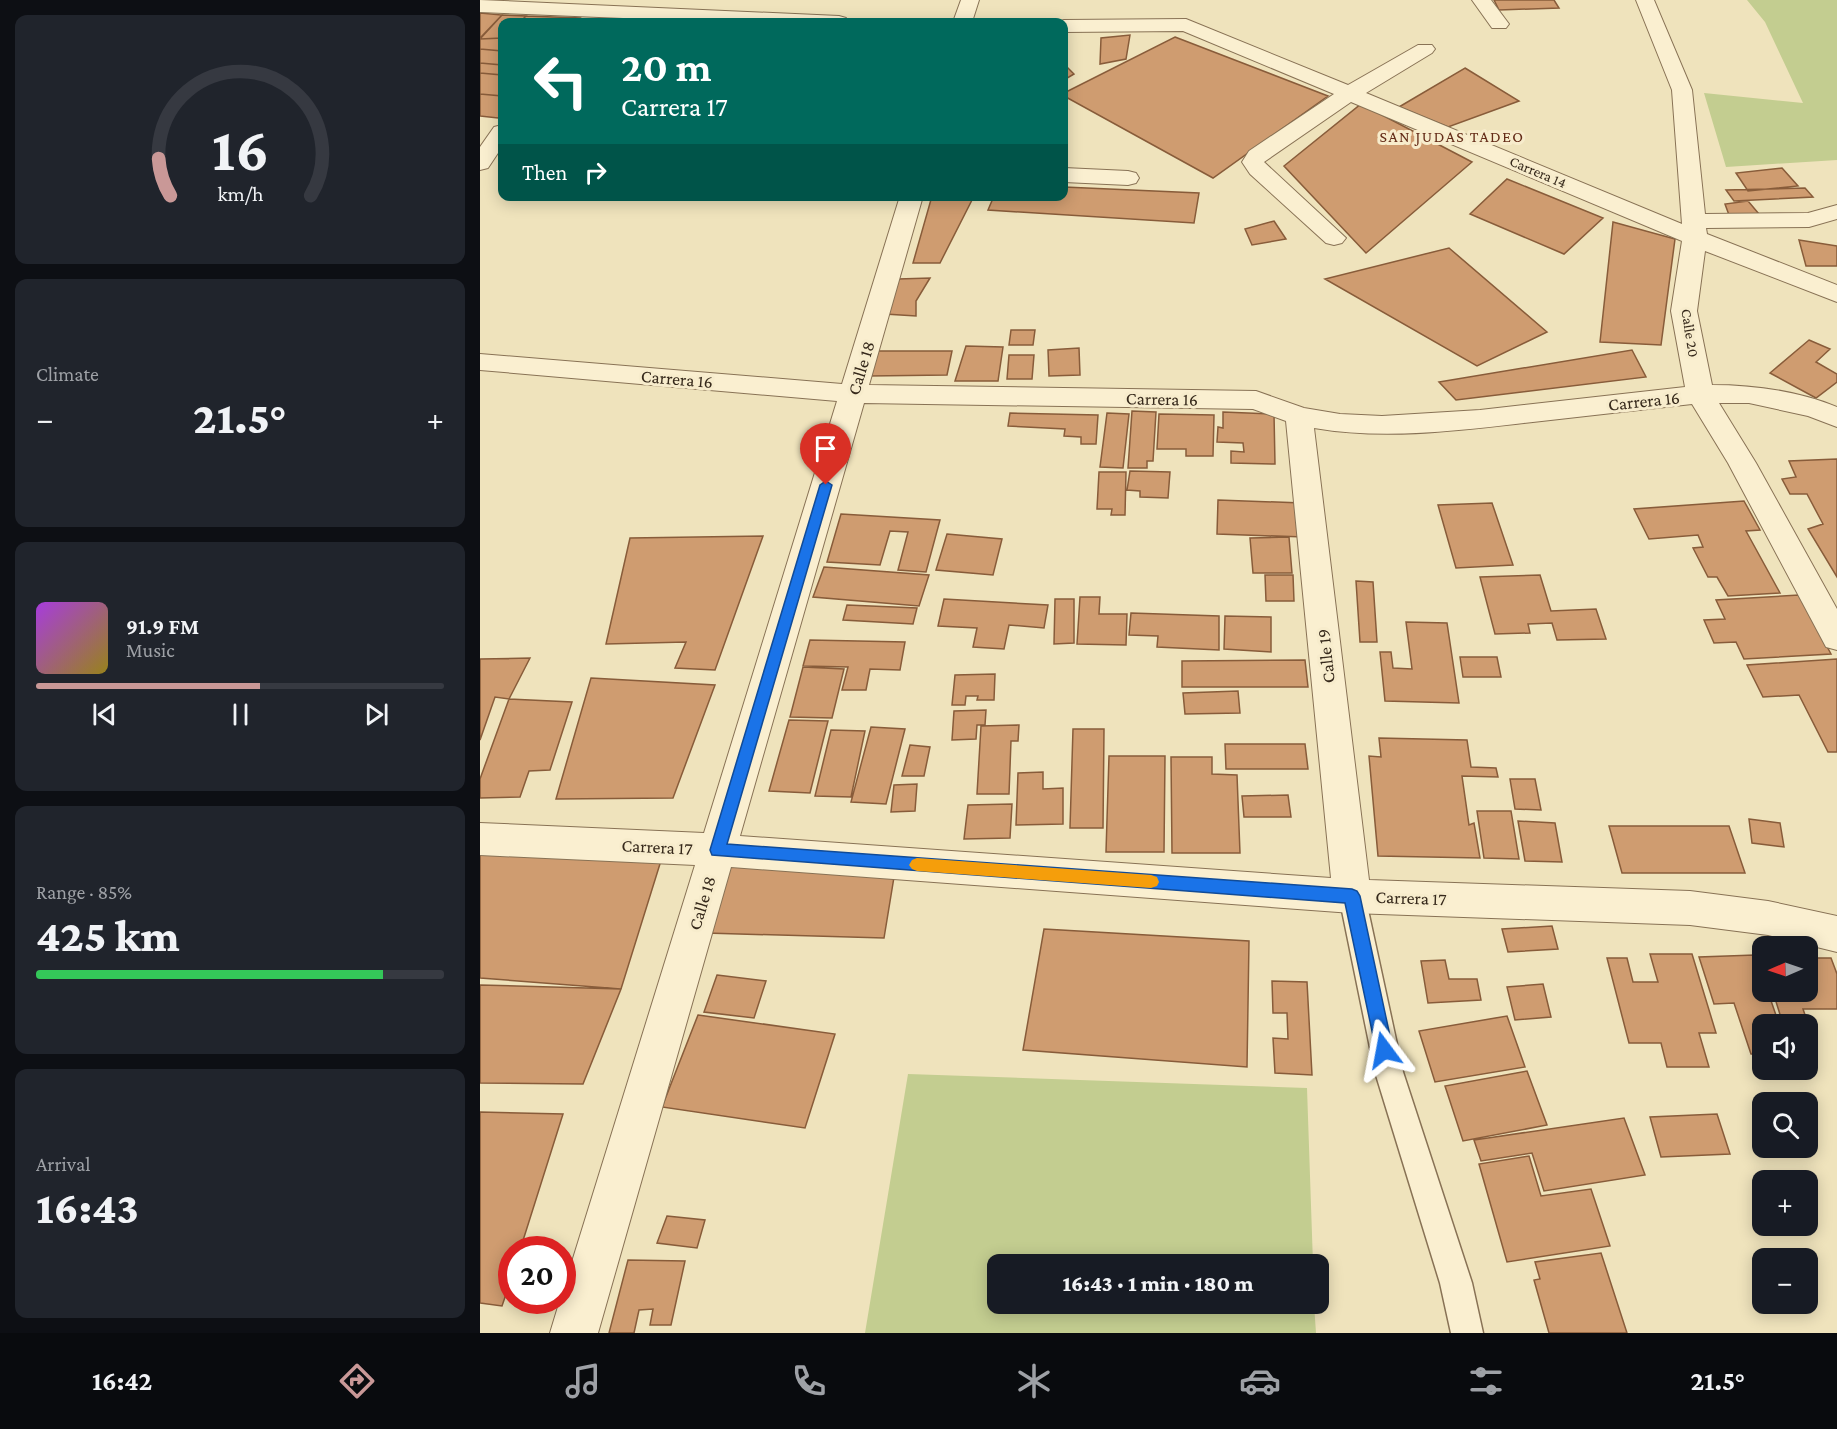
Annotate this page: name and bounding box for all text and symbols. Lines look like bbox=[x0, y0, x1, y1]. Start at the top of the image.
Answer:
icon: left bbox=[522, 42, 600, 120]
text: 20 m bbox=[621, 43, 712, 90]
text: Carrera 17 bbox=[621, 92, 728, 122]
text: 16 bbox=[211, 114, 269, 183]
district label: SAN JUDAS TADEO bbox=[1379, 128, 1525, 146]
street label: Carrera 14 bbox=[1507, 153, 1569, 191]
icon: right bbox=[579, 156, 612, 189]
text: Then bbox=[522, 160, 567, 185]
text: km/h bbox=[217, 183, 264, 207]
street label: Calle 20 bbox=[1678, 308, 1702, 358]
street label: Calle 18 bbox=[843, 339, 879, 397]
text: Climate bbox=[36, 363, 99, 385]
street label: Carrera 16 bbox=[640, 366, 714, 392]
street label: Carrera 16 bbox=[1607, 387, 1681, 415]
street label: Carrera 16 bbox=[1126, 388, 1198, 410]
text: 21.5° bbox=[193, 393, 287, 443]
text: − bbox=[36, 400, 53, 437]
text: + bbox=[427, 400, 444, 437]
pin bbox=[800, 423, 851, 485]
icon: arrive bbox=[809, 432, 842, 465]
text: 91.9 FM bbox=[126, 614, 199, 639]
street label: Calle 19 bbox=[1313, 628, 1339, 684]
text: Music bbox=[126, 639, 175, 661]
icon: previous bbox=[88, 698, 121, 731]
icon: pause bbox=[224, 698, 257, 731]
icon: next bbox=[360, 698, 393, 731]
street label: Carrera 17 bbox=[621, 835, 693, 859]
street label: Calle 18 bbox=[684, 874, 720, 932]
text: Range · 85% bbox=[36, 881, 132, 903]
street label: Carrera 17 bbox=[1375, 887, 1447, 909]
text: 425 km bbox=[36, 911, 179, 961]
north arrow bbox=[1752, 936, 1818, 1002]
map controls bbox=[1752, 936, 1818, 1314]
button: sound bbox=[1752, 1014, 1818, 1080]
position arrow bbox=[1352, 1018, 1416, 1082]
button: search bbox=[1752, 1092, 1818, 1158]
text: Arrival bbox=[36, 1153, 90, 1175]
button: + bbox=[1752, 1170, 1818, 1236]
text: 16:43 bbox=[36, 1183, 139, 1233]
speed limit sign: 20 bbox=[498, 1236, 576, 1314]
button: − bbox=[1752, 1248, 1818, 1314]
text: 16:43 · 1 min · 180 m bbox=[1063, 1271, 1253, 1296]
icon: directions bbox=[336, 1360, 378, 1402]
icon: music bbox=[562, 1360, 604, 1402]
icon: phone bbox=[788, 1360, 830, 1402]
icon: climate bbox=[1013, 1360, 1055, 1402]
icon: car bbox=[1239, 1360, 1281, 1402]
icon: filters bbox=[1465, 1360, 1507, 1402]
text: 16:42 bbox=[92, 1366, 152, 1396]
text: 21.5° bbox=[1691, 1366, 1745, 1396]

